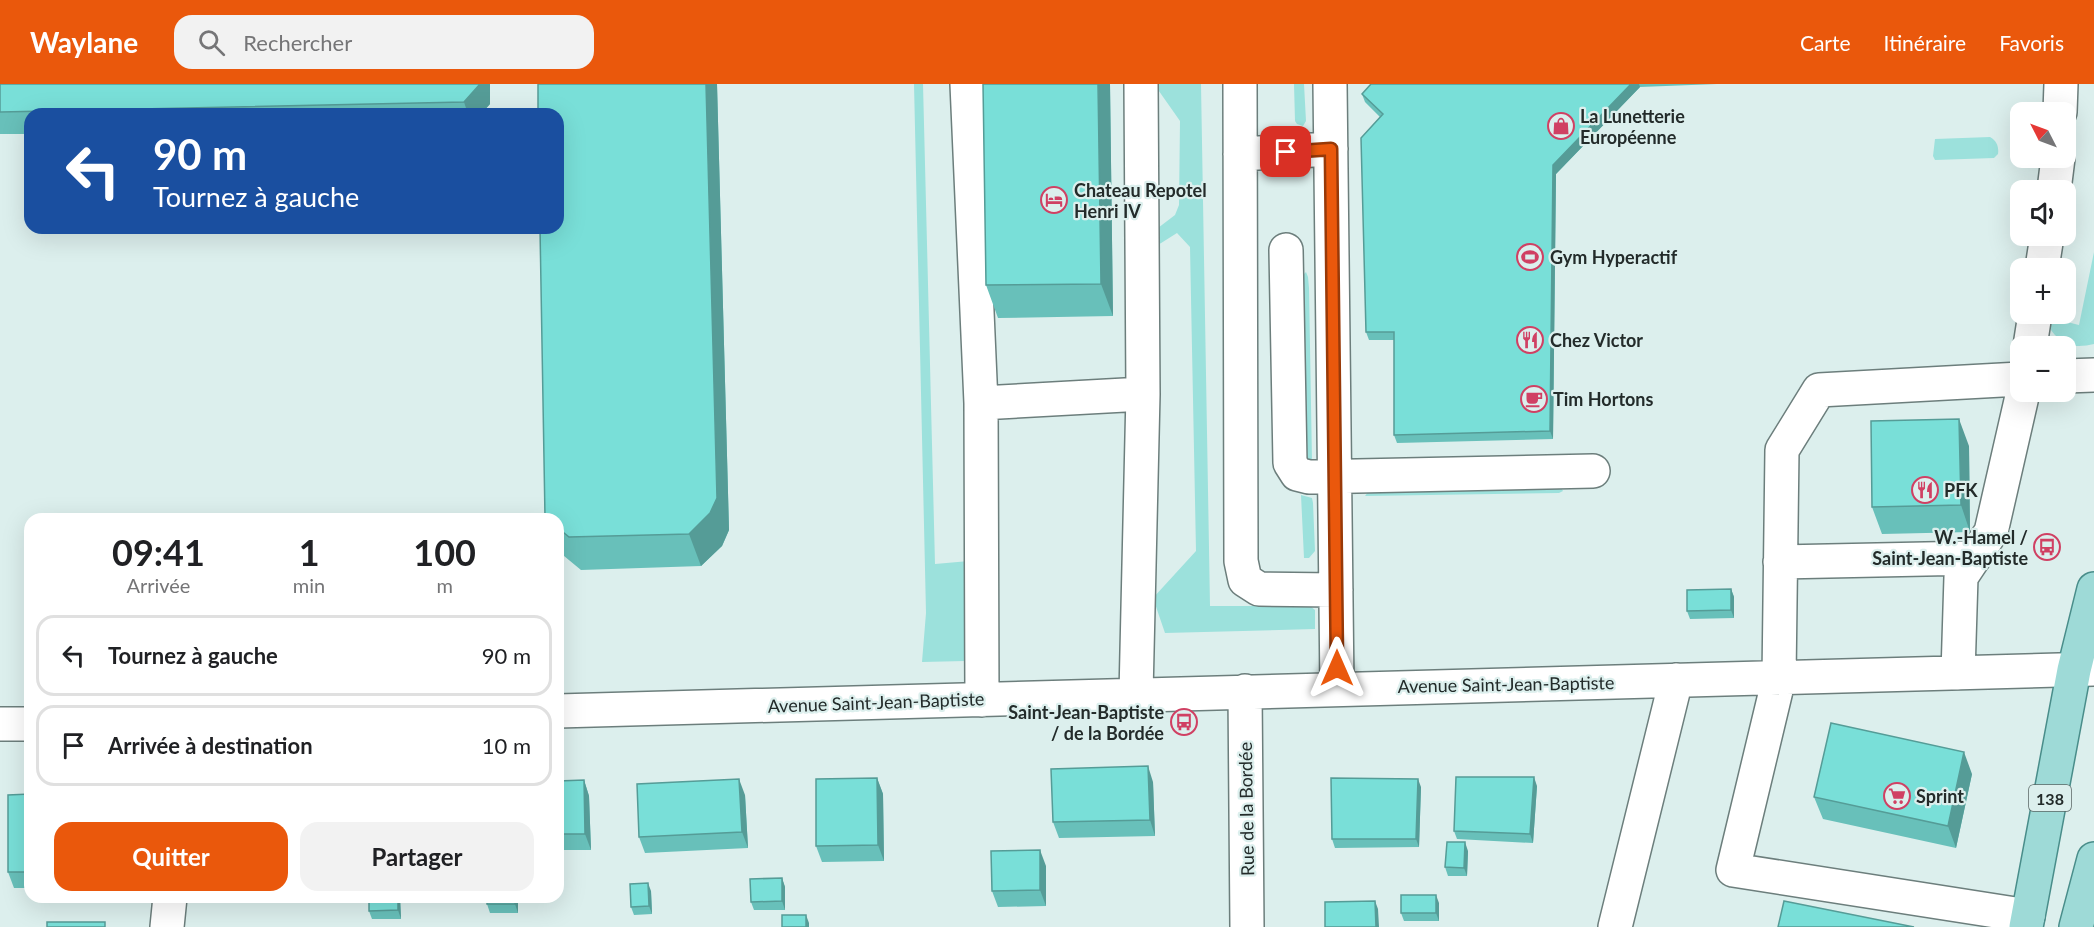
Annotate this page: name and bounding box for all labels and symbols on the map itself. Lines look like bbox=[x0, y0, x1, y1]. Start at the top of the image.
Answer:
north arrow bbox=[2010, 102, 2076, 168]
place label: La Lunetterie Européenne bbox=[1580, 105, 1685, 148]
shop icon: La Lunetterie Européenne bbox=[1546, 111, 1576, 141]
pin bbox=[1260, 126, 1311, 177]
place label: Chateau Repotel Henri IV bbox=[1074, 179, 1207, 222]
hotel icon: Chateau Repotel Henri IV bbox=[1039, 185, 1069, 215]
sports icon: Gym Hyperactif bbox=[1515, 242, 1545, 272]
place label: Gym Hyperactif bbox=[1550, 246, 1678, 268]
restaurant icon: Chez Victor bbox=[1515, 325, 1545, 355]
place label: Chez Victor bbox=[1550, 329, 1643, 351]
cafe icon: Tim Hortons bbox=[1519, 384, 1549, 414]
place label: Tim Hortons bbox=[1553, 388, 1654, 410]
restaurant icon: PFK bbox=[1910, 475, 1940, 505]
place label: PFK bbox=[1944, 479, 1978, 501]
place label: W.-Hamel / Saint-Jean-Baptiste bbox=[1872, 526, 2028, 569]
bus stop icon: W.-Hamel / Saint-Jean-Baptiste bbox=[2032, 532, 2062, 562]
position arrow bbox=[1305, 636, 1369, 700]
street label: Avenue Saint-Jean-Baptiste bbox=[1397, 671, 1615, 697]
street label: Avenue Saint-Jean-Baptiste bbox=[767, 687, 985, 717]
place label: Saint-Jean-Baptiste / de la Bordée bbox=[1008, 701, 1164, 744]
bus stop icon: Saint-Jean-Baptiste / de la Bordée bbox=[1169, 707, 1199, 737]
street label: Rue de la Bordée bbox=[1234, 742, 1258, 876]
supermarket icon: Sprint bbox=[1882, 781, 1912, 811]
place label: Sprint bbox=[1916, 785, 1964, 807]
road number: 138 bbox=[2029, 785, 2071, 811]

